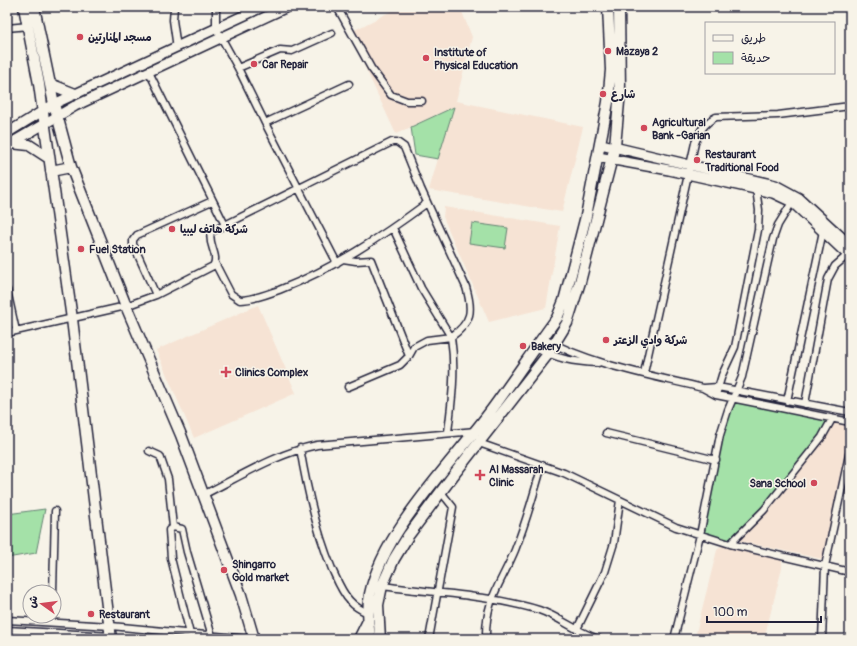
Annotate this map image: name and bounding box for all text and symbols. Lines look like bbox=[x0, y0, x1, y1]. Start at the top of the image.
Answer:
legend bbox=[705, 22, 835, 74]
place label: مسجد المنارتين bbox=[88, 31, 152, 44]
text: طريق bbox=[741, 31, 766, 46]
marker: مسجد المنارتين bbox=[75, 32, 85, 42]
place label: Mazaya 2 bbox=[616, 45, 658, 58]
place label: Institute of Physical Education bbox=[434, 46, 518, 72]
marker: Mazaya 2 bbox=[603, 46, 613, 56]
text: حديقة bbox=[741, 51, 770, 66]
marker: Institute of Physical Education bbox=[421, 53, 431, 63]
place label: Car Repair bbox=[262, 58, 309, 71]
marker: Car Repair bbox=[249, 59, 259, 69]
place label: شارع bbox=[611, 88, 635, 102]
marker: شارع bbox=[598, 89, 608, 99]
place label: Agricultural Bank -Garian bbox=[652, 116, 710, 142]
marker: Agricultural Bank -Garian bbox=[639, 123, 649, 133]
place label: Restaurant Traditional Food bbox=[704, 148, 779, 174]
marker: Restaurant Traditional Food bbox=[692, 155, 702, 165]
place label: شركة هاتف ليبيا bbox=[180, 223, 248, 236]
marker: شركة هاتف ليبيا bbox=[167, 224, 177, 234]
place label: Fuel Station bbox=[89, 243, 146, 256]
marker: Fuel Station bbox=[76, 244, 86, 254]
place label: شركة وادي الزعتر bbox=[613, 334, 687, 349]
marker: شركة وادي الزعتر bbox=[601, 335, 611, 345]
place label: Bakery bbox=[531, 340, 561, 353]
marker: Bakery bbox=[518, 341, 528, 351]
marker: Clinics Complex bbox=[220, 366, 232, 378]
place label: Clinics Complex bbox=[235, 366, 309, 379]
place label: Al Massarah Clinic bbox=[489, 463, 543, 489]
marker: Al Massarah Clinic bbox=[474, 469, 486, 481]
place label: Sana School bbox=[749, 477, 806, 490]
marker: Sana School bbox=[809, 478, 819, 488]
place label: Shingarro Gold market bbox=[232, 558, 289, 584]
marker: Shingarro Gold market bbox=[219, 565, 229, 575]
north arrow bbox=[22, 584, 62, 624]
text: ش bbox=[25, 594, 41, 609]
scale bar bbox=[707, 598, 821, 624]
text: 100 m bbox=[713, 605, 748, 620]
place label: Restaurant bbox=[99, 608, 150, 621]
marker: Restaurant bbox=[86, 609, 96, 619]

